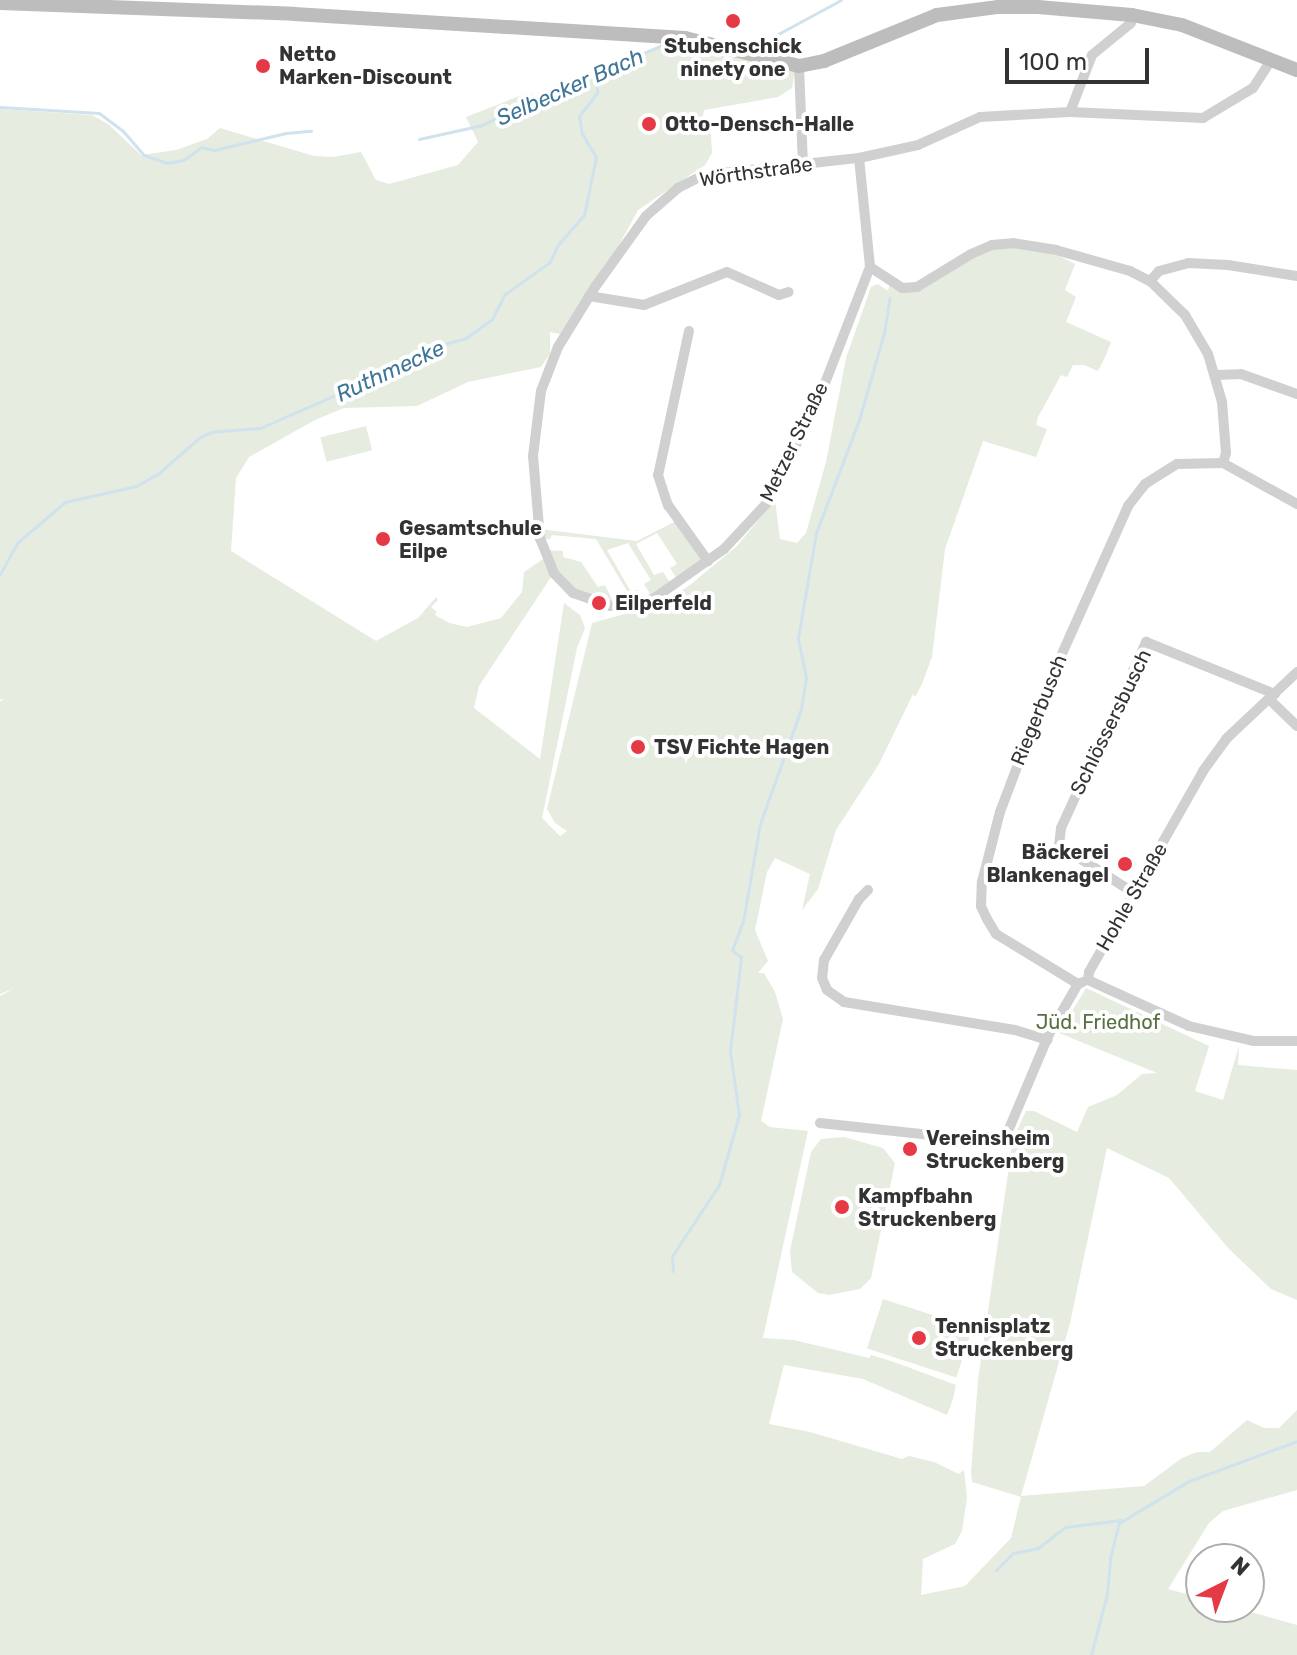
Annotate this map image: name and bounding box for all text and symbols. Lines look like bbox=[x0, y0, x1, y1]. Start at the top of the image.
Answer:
marker: Stubenschick ninety one bbox=[724, 12, 742, 30]
scale bar bbox=[1009, 32, 1153, 82]
place label: Stubenschick ninety one bbox=[664, 34, 802, 81]
place label: Netto Marken-Discount bbox=[279, 42, 452, 89]
water label: Selbecker Bach bbox=[492, 43, 648, 131]
text: 100 m bbox=[1019, 48, 1087, 76]
marker: Netto Marken-Discount bbox=[254, 57, 272, 75]
place label: Otto-Densch-Halle bbox=[665, 112, 854, 136]
marker: Otto-Densch-Halle bbox=[640, 115, 658, 133]
street label: Wörthstraße bbox=[698, 152, 814, 192]
water label: Ruthmecke bbox=[332, 334, 448, 408]
street label: Metzer Straße bbox=[755, 378, 833, 506]
place label: Gesamtschule Eilpe bbox=[399, 516, 542, 563]
marker: Gesamtschule Eilpe bbox=[374, 530, 392, 548]
place label: Eilperfeld bbox=[615, 591, 712, 615]
marker: Eilperfeld bbox=[590, 594, 608, 612]
street label: Schlössersbusch bbox=[1065, 645, 1157, 799]
street label: Riegerbusch bbox=[1006, 651, 1072, 769]
place label: TSV Fichte Hagen bbox=[654, 735, 830, 759]
marker: TSV Fichte Hagen bbox=[629, 738, 647, 756]
street label: Hohle Straße bbox=[1091, 839, 1173, 955]
place label: Bäckerei Blankenagel bbox=[986, 840, 1109, 887]
marker: Bäckerei Blankenagel bbox=[1116, 855, 1134, 873]
park label: Jüd. Friedhof bbox=[1036, 1010, 1160, 1034]
place label: Vereinsheim Struckenberg bbox=[926, 1126, 1064, 1173]
marker: Vereinsheim Struckenberg bbox=[901, 1140, 919, 1158]
place label: Kampfbahn Struckenberg bbox=[858, 1184, 996, 1231]
marker: Kampfbahn Struckenberg bbox=[833, 1198, 851, 1216]
place label: Tennisplatz Struckenberg bbox=[935, 1314, 1073, 1361]
marker: Tennisplatz Struckenberg bbox=[910, 1329, 928, 1347]
north arrow bbox=[1185, 1543, 1265, 1623]
text: N bbox=[1225, 1551, 1255, 1582]

